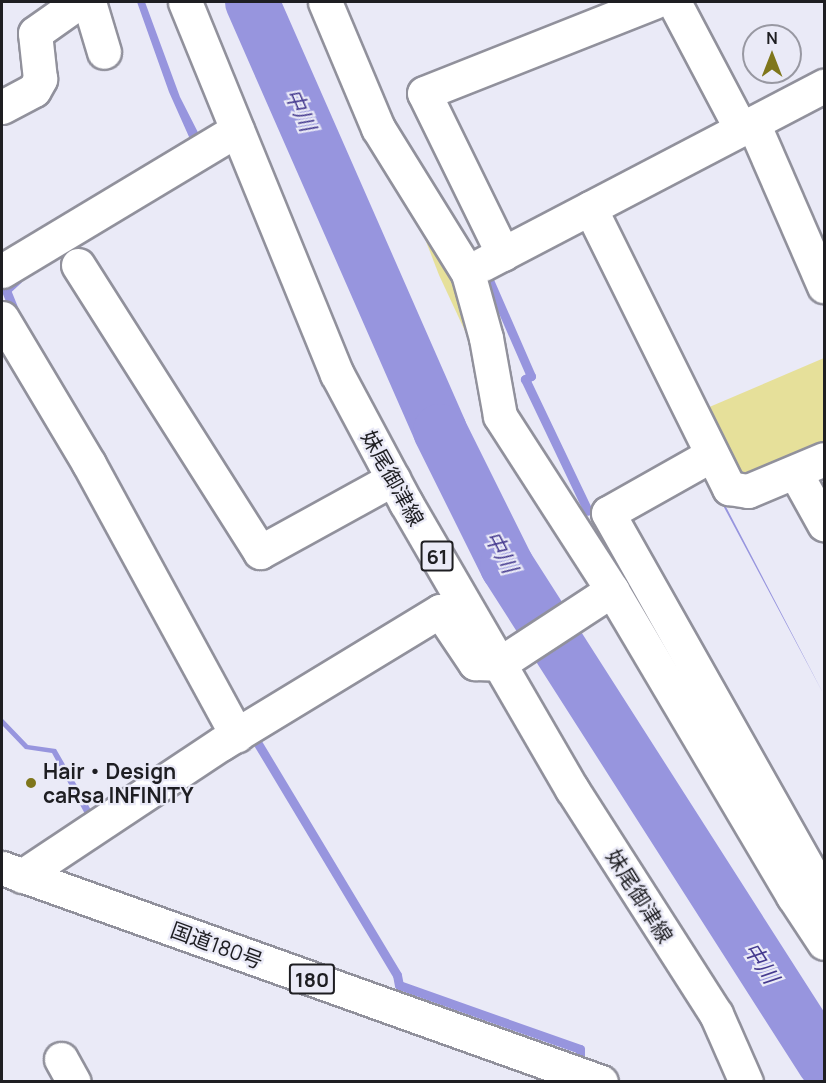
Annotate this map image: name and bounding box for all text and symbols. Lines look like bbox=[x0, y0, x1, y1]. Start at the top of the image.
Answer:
north arrow bbox=[742, 24, 802, 84]
text: N bbox=[766, 27, 778, 49]
water label: 中川 bbox=[279, 85, 321, 135]
street label: 妹尾御津線 bbox=[357, 426, 429, 530]
water label: 中川 bbox=[479, 526, 523, 578]
road number: 61 bbox=[420, 539, 454, 573]
place label: Hair・Design caRsa INFINITY bbox=[43, 758, 194, 808]
marker: Hair・Design caRsa INFINITY bbox=[24, 776, 38, 790]
street label: 妹尾御津線 bbox=[601, 845, 679, 947]
street label: 国道180号 bbox=[167, 917, 267, 973]
water label: 中川 bbox=[738, 937, 784, 989]
road number: 180 bbox=[288, 962, 336, 996]

